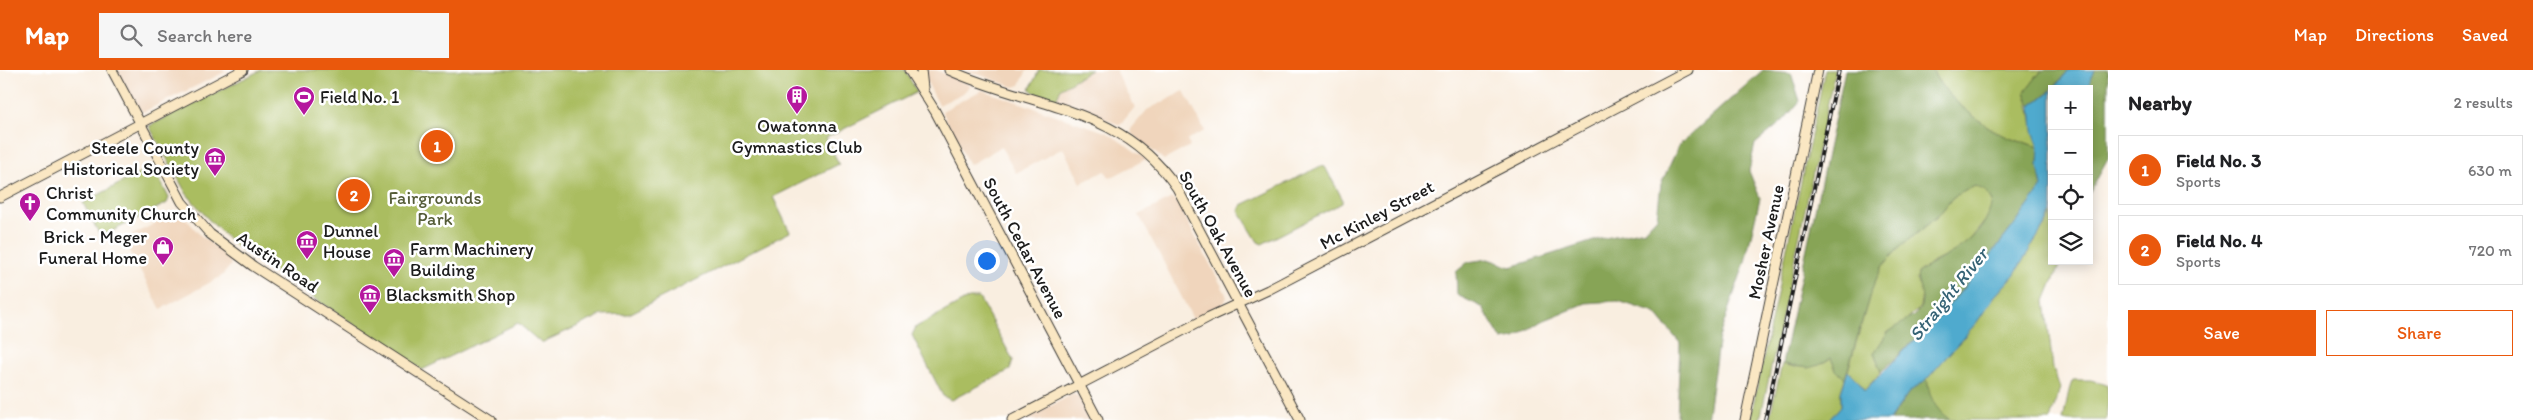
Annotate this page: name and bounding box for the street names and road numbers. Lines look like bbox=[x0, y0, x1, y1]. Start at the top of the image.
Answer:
street label: South Oak Avenue bbox=[1174, 167, 1262, 301]
street label: South Cedar Avenue bbox=[978, 174, 1072, 322]
street label: Mc Kinley Street bbox=[1316, 176, 1438, 254]
street label: Mosher Avenue bbox=[1743, 183, 1789, 301]
street label: Austin Road bbox=[233, 227, 323, 298]

